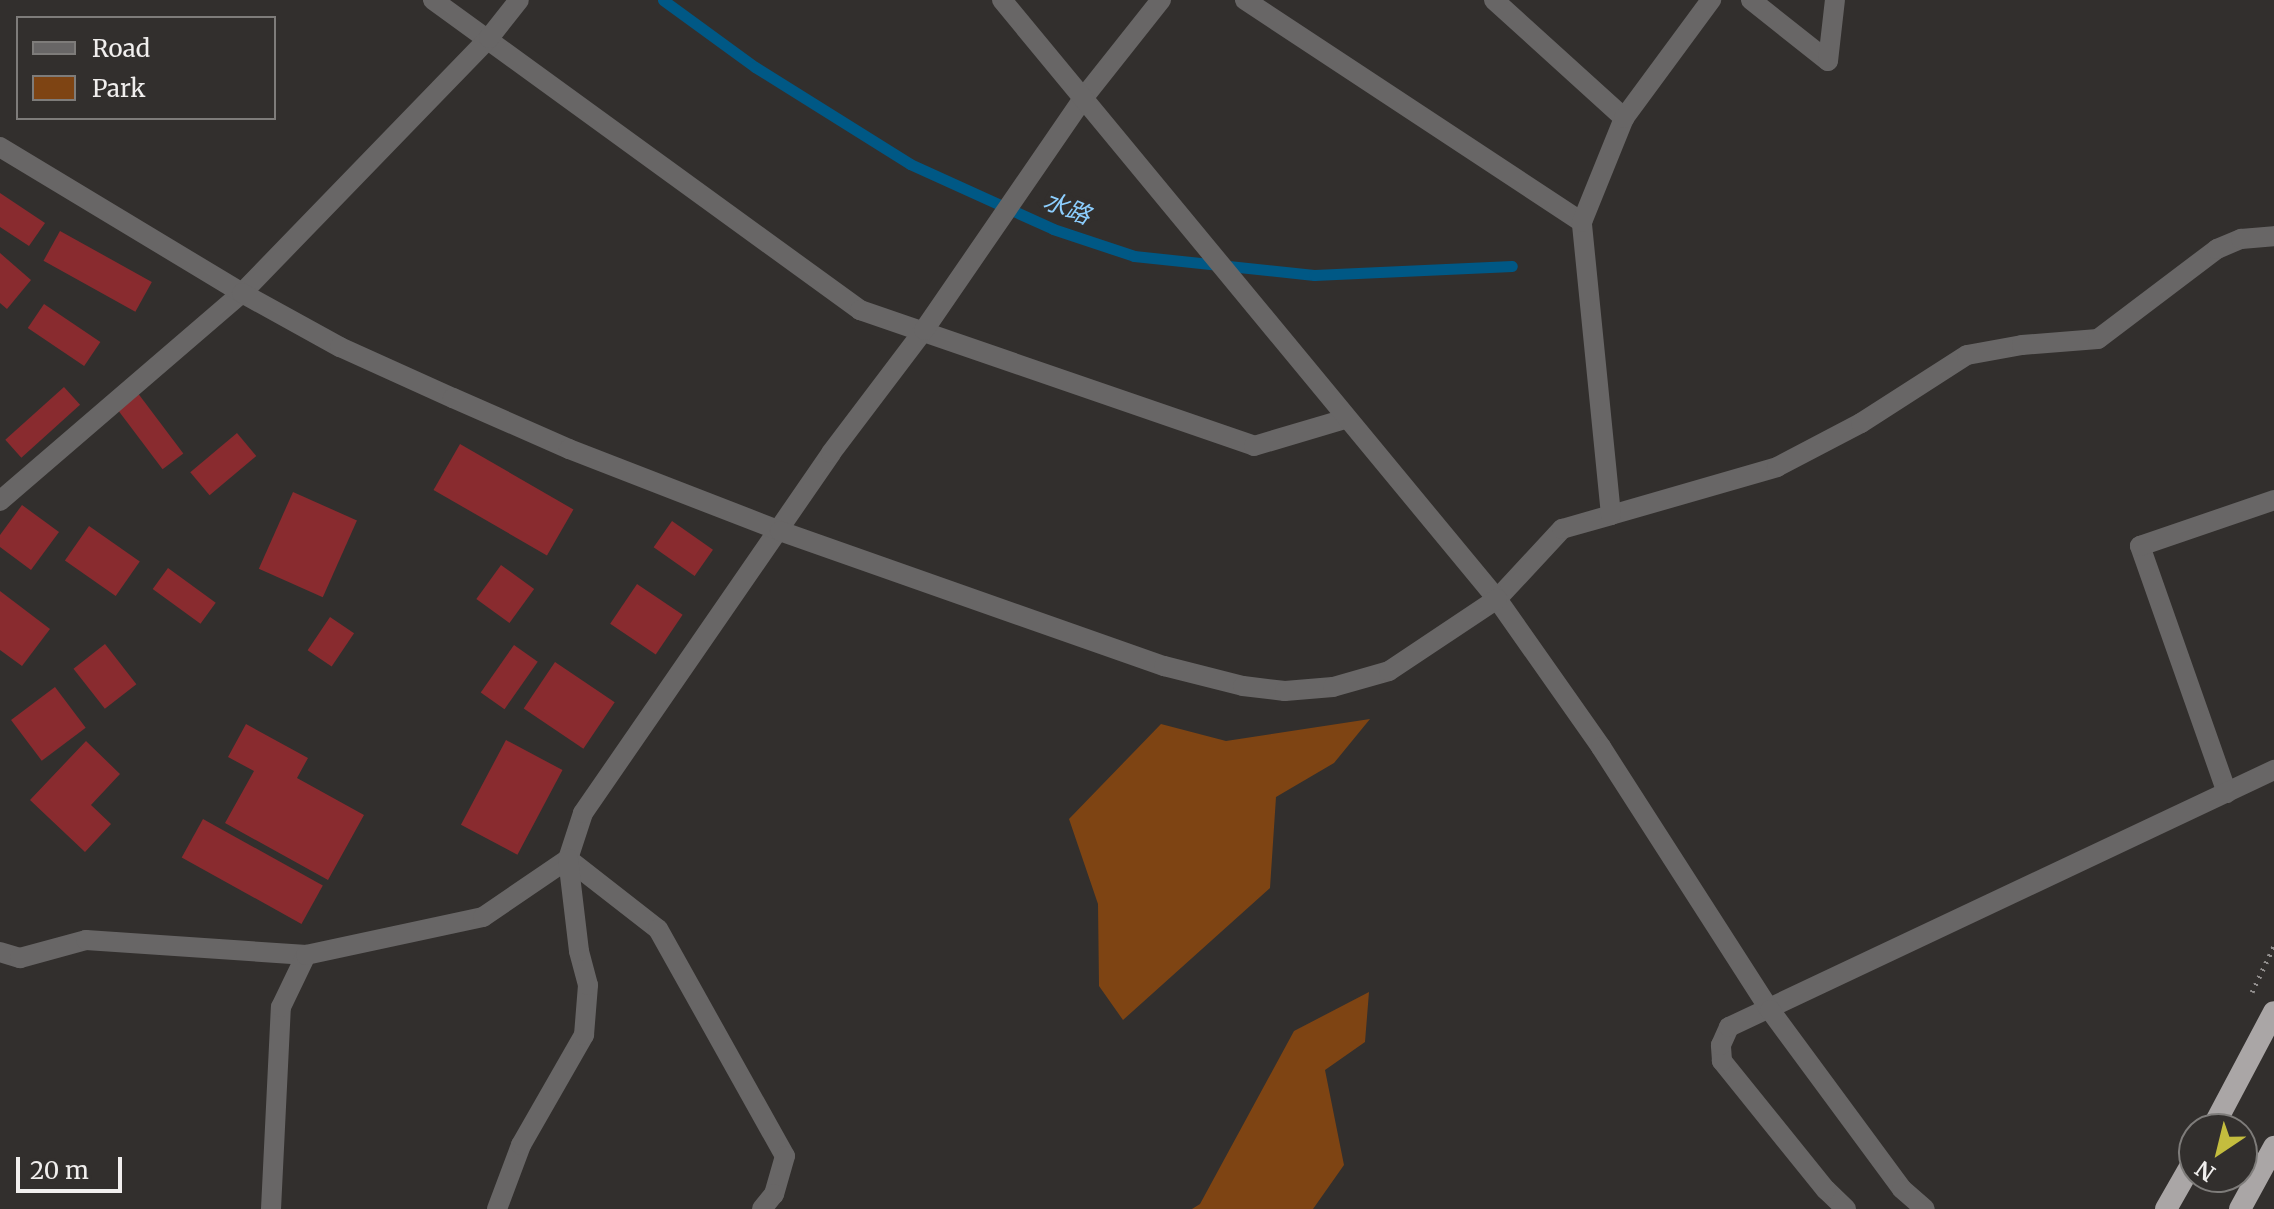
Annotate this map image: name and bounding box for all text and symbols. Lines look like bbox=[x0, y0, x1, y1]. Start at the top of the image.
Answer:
legend bbox=[16, 16, 276, 120]
text: Road bbox=[92, 33, 150, 64]
text: Park bbox=[92, 73, 145, 104]
water label: 水路 bbox=[1039, 186, 1095, 230]
north arrow bbox=[2178, 1113, 2258, 1193]
scale bar bbox=[20, 1141, 126, 1191]
text: 20 m bbox=[30, 1155, 89, 1186]
text: N bbox=[2190, 1155, 2221, 1187]

